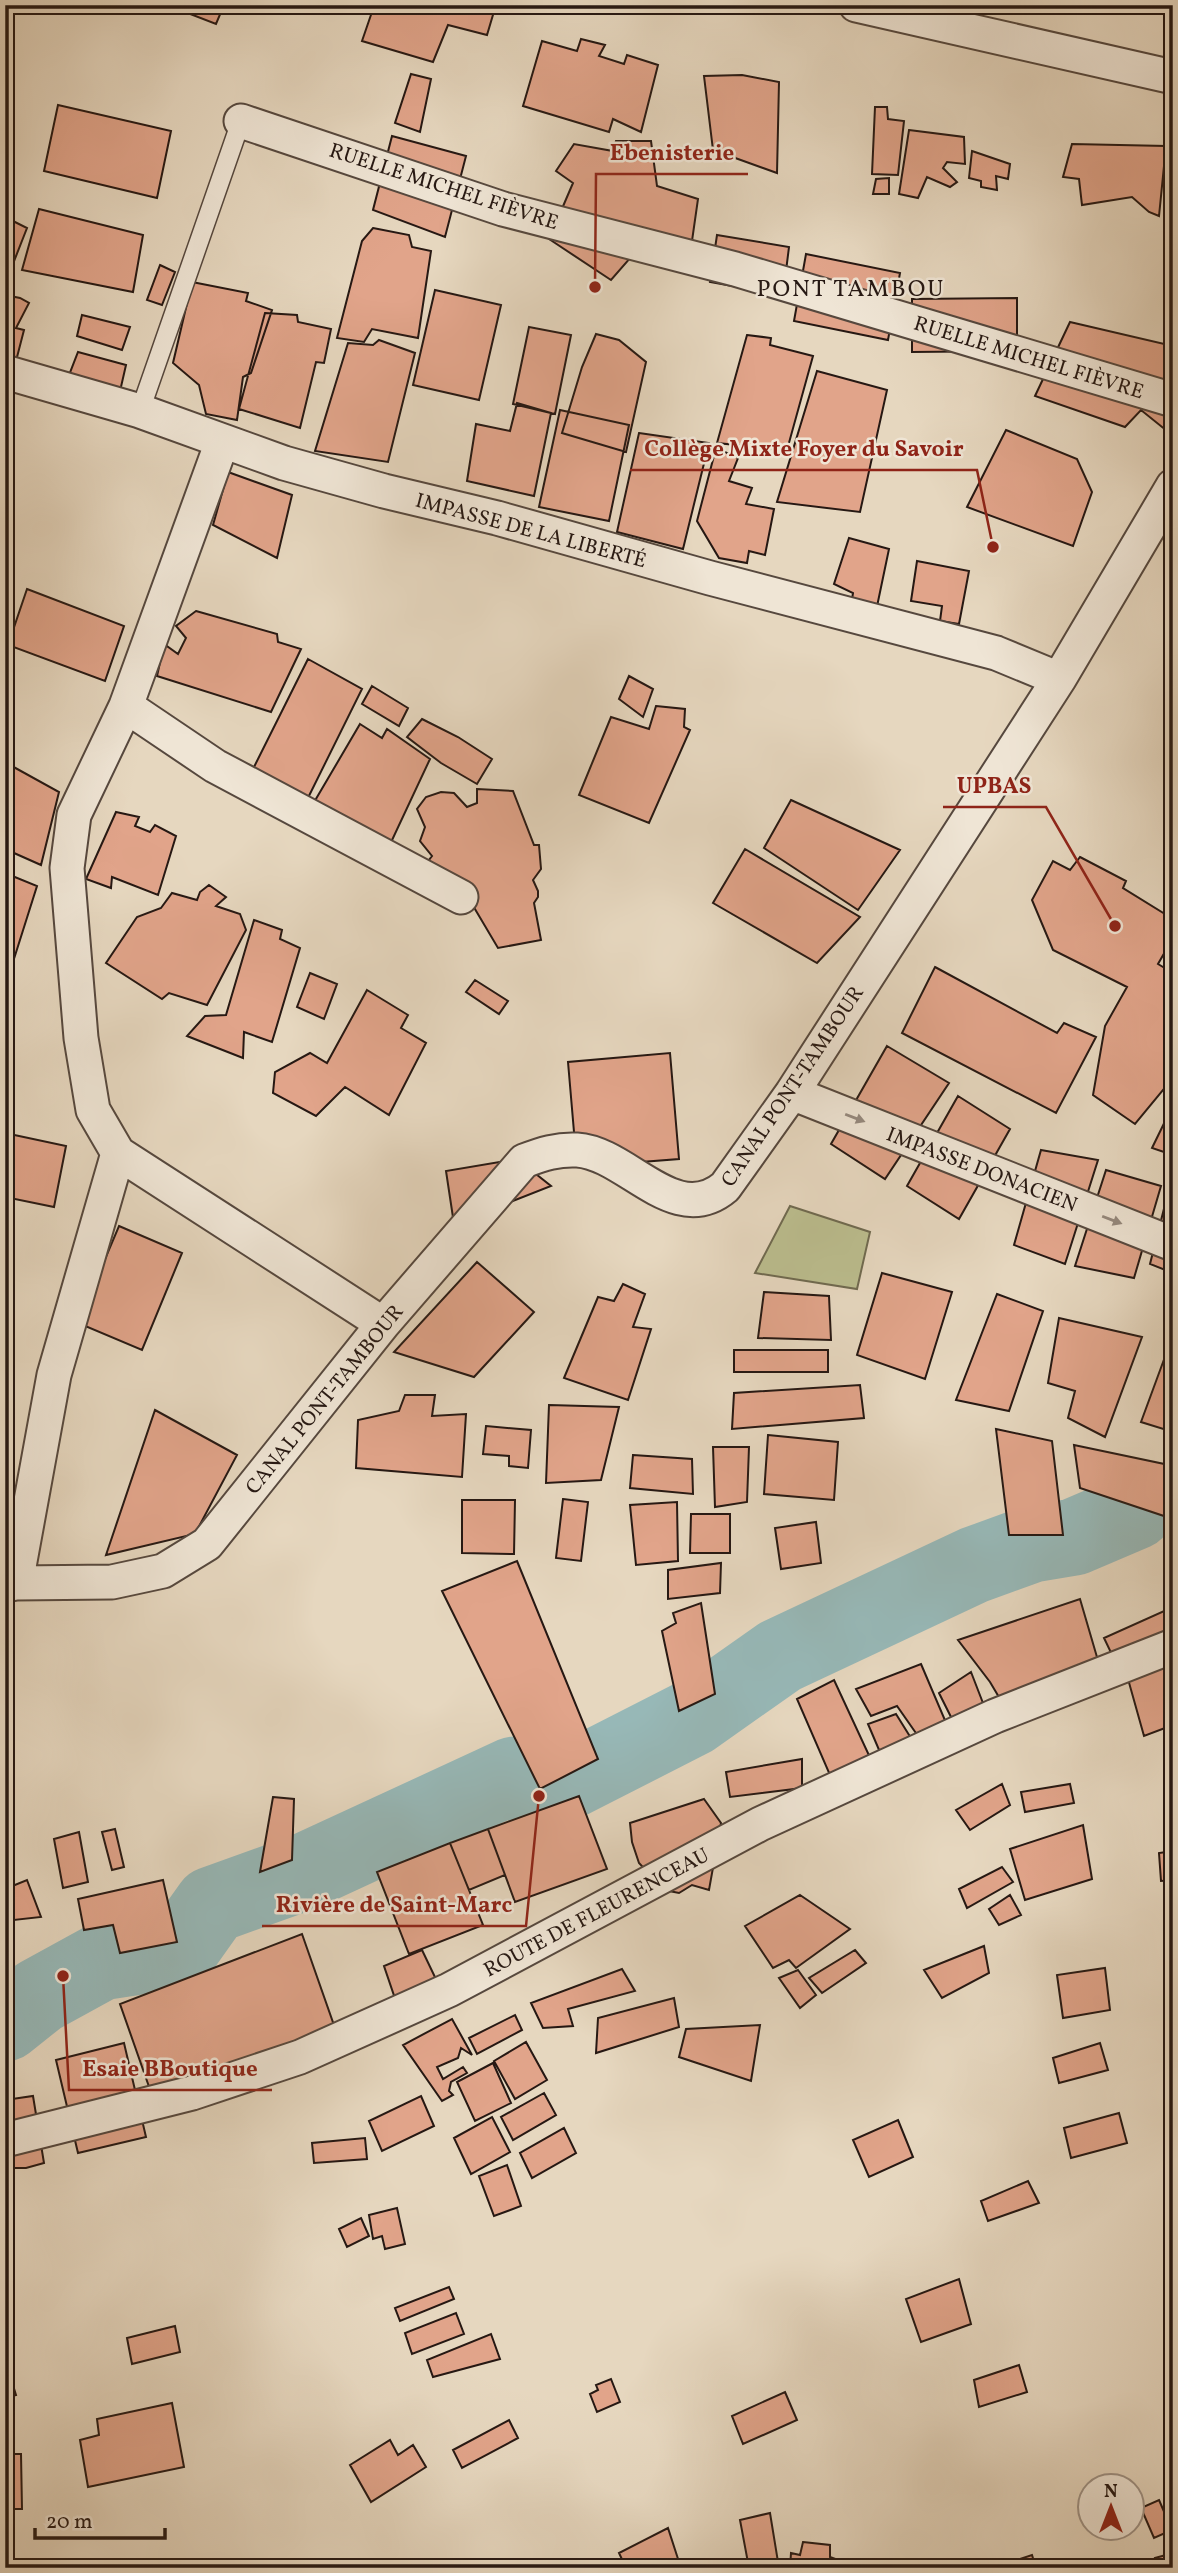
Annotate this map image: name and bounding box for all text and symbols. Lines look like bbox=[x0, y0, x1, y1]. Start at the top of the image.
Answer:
callout: Ebenisterie bbox=[596, 130, 748, 174]
street label: RUELLE MICHEL FIÈVRE bbox=[325, 137, 562, 238]
text: Ebenisterie bbox=[610, 138, 734, 170]
district label: PONT TAMBOU bbox=[757, 273, 946, 307]
street label: RUELLE MICHEL FIÈVRE bbox=[910, 310, 1147, 407]
callout: Collège Mixte Foyer du Savoir bbox=[630, 426, 977, 470]
text: Collège Mixte Foyer du Savoir bbox=[644, 434, 964, 466]
street label: IMPASSE DE LA LIBERTÉ bbox=[412, 487, 649, 576]
callout: UPBAS bbox=[943, 763, 1046, 807]
text: UPBAS bbox=[957, 771, 1032, 803]
street label: CANAL PONT-TAMBOUR bbox=[715, 981, 872, 1193]
one-way arrow bbox=[845, 1113, 866, 1124]
street label: IMPASSE DONACIEN bbox=[882, 1121, 1081, 1220]
one-way arrow bbox=[1102, 1214, 1123, 1225]
street label: CANAL PONT-TAMBOUR bbox=[239, 1299, 411, 1501]
street label: ROUTE DE FLEURENCEAU bbox=[479, 1841, 715, 1985]
callout: Rivière de Saint-Marc bbox=[262, 1882, 526, 1926]
text: Rivière de Saint-Marc bbox=[276, 1890, 513, 1922]
callout: Esaie BBoutique bbox=[69, 2046, 272, 2090]
text: Esaie BBoutique bbox=[82, 2054, 258, 2086]
north arrow bbox=[1076, 2472, 1146, 2542]
text: N bbox=[1104, 2479, 1118, 2505]
scale bar bbox=[35, 2496, 164, 2540]
text: 20 m bbox=[46, 2508, 92, 2537]

